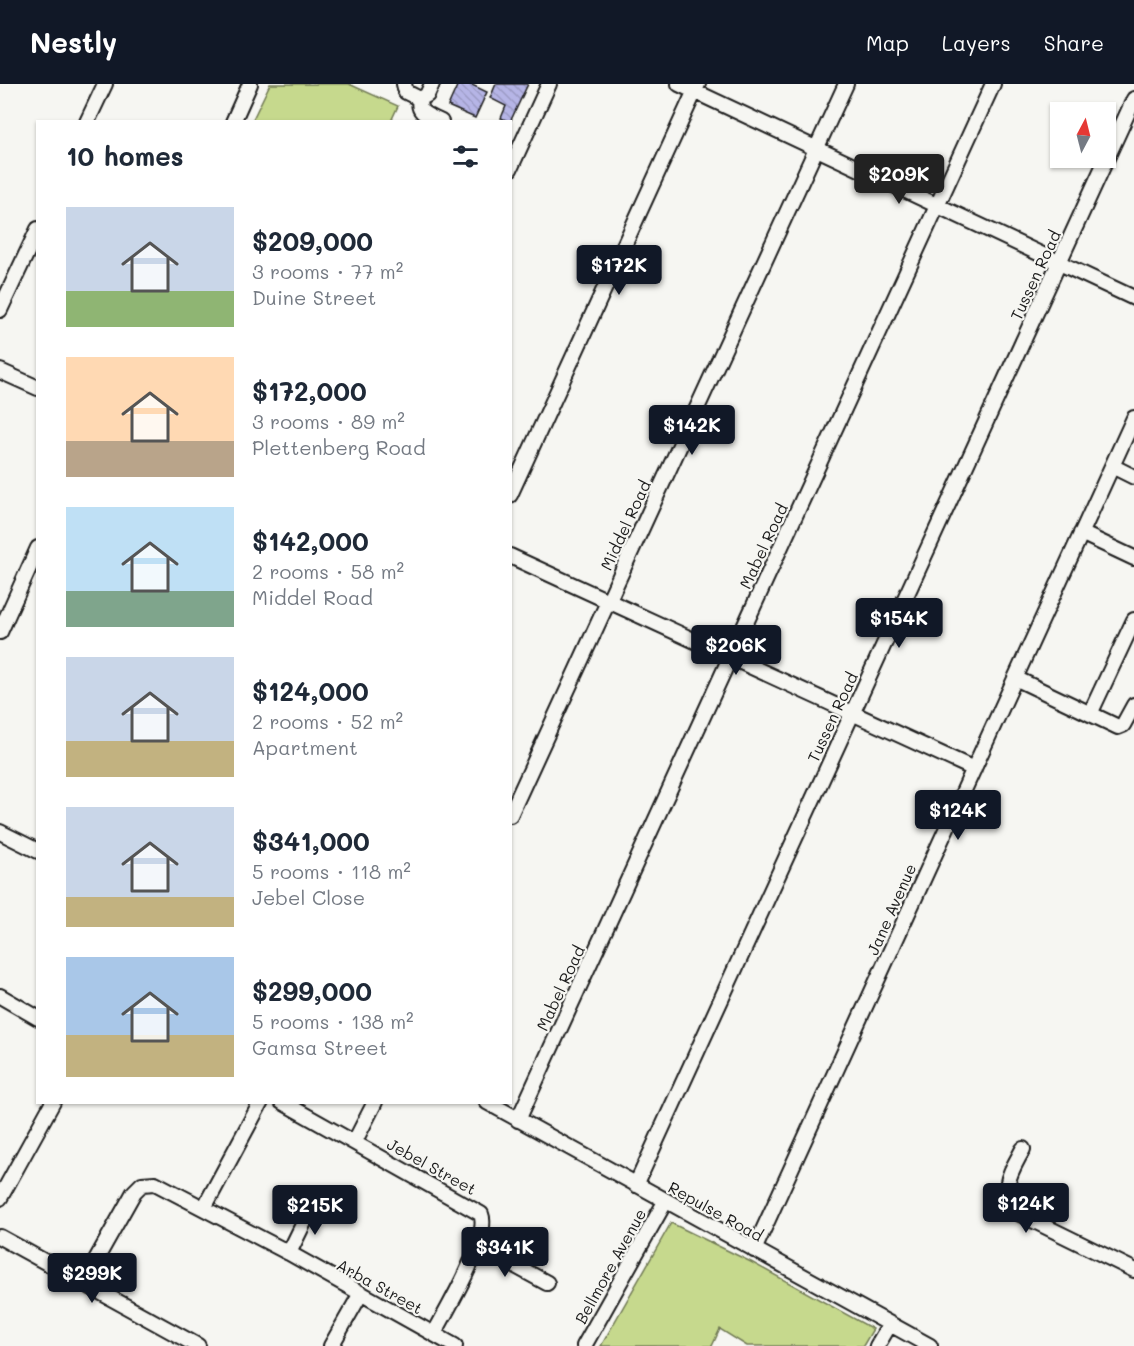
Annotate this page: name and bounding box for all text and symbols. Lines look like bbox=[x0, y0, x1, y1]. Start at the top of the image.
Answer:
text: Nestly bbox=[30, 24, 117, 60]
text: Map bbox=[866, 29, 909, 56]
text: Layers bbox=[942, 29, 1011, 56]
text: Share bbox=[1044, 29, 1104, 56]
north arrow bbox=[1050, 102, 1116, 168]
map controls bbox=[1050, 102, 1116, 168]
text: 10 homes bbox=[66, 139, 184, 173]
icon: filters bbox=[449, 140, 482, 173]
pin: $209K bbox=[857, 154, 941, 205]
text: $209K bbox=[868, 160, 930, 186]
text: $209,000 bbox=[252, 224, 373, 258]
street label: Tussen Road bbox=[1005, 227, 1065, 323]
icon: home bbox=[114, 231, 186, 303]
pin: $172K bbox=[577, 245, 661, 296]
text: $172K bbox=[591, 251, 647, 277]
text: 3 rooms · 77 m² bbox=[252, 258, 403, 284]
text: Duine Street bbox=[252, 284, 376, 310]
text: $172,000 bbox=[252, 374, 367, 408]
icon: home bbox=[114, 381, 186, 453]
pin: $142K bbox=[650, 405, 734, 456]
text: 3 rooms · 89 m² bbox=[252, 408, 405, 434]
text: $142K bbox=[663, 411, 721, 437]
text: Plettenberg Road bbox=[252, 434, 426, 460]
street label: Middel Road bbox=[595, 477, 655, 573]
street label: Mabel Road bbox=[734, 500, 792, 592]
text: $142,000 bbox=[252, 524, 369, 558]
icon: home bbox=[114, 531, 186, 603]
text: 2 rooms · 58 m² bbox=[252, 558, 404, 584]
text: Middel Road bbox=[252, 584, 373, 610]
pin: $154K bbox=[857, 598, 941, 649]
text: $154K bbox=[870, 604, 928, 630]
pin: $206K bbox=[694, 625, 778, 676]
text: $206K bbox=[705, 631, 767, 657]
street label: Tussen Road bbox=[802, 669, 862, 765]
text: $124,000 bbox=[252, 674, 369, 708]
icon: home bbox=[114, 681, 186, 753]
text: 2 rooms · 52 m² bbox=[252, 708, 403, 734]
text: Apartment bbox=[252, 734, 358, 760]
pin: $124K bbox=[916, 790, 1000, 841]
text: $124K bbox=[929, 796, 987, 822]
text: $341,000 bbox=[252, 824, 370, 858]
icon: home bbox=[114, 831, 186, 903]
text: 5 rooms · 118 m² bbox=[252, 858, 411, 884]
street label: Jane Avenue bbox=[861, 860, 921, 958]
text: Jebel Close bbox=[252, 884, 365, 910]
street label: Mabel Road bbox=[531, 942, 589, 1034]
text: $299,000 bbox=[252, 974, 372, 1008]
icon: home bbox=[114, 981, 186, 1053]
text: 5 rooms · 138 m² bbox=[252, 1008, 414, 1034]
text: Gamsa Street bbox=[252, 1034, 387, 1060]
street label: Jebel Street bbox=[384, 1133, 480, 1199]
street label: Repulse Road bbox=[665, 1176, 767, 1246]
pin: $124K bbox=[984, 1183, 1068, 1234]
pin: $215K bbox=[273, 1185, 357, 1236]
text: $124K bbox=[997, 1189, 1055, 1215]
text: $215K bbox=[286, 1191, 344, 1217]
street label: Bellmore Avenue bbox=[570, 1205, 650, 1327]
pin: $341K bbox=[463, 1227, 547, 1278]
text: $341K bbox=[475, 1233, 535, 1259]
pin: $299K bbox=[50, 1253, 134, 1304]
street label: Arba Street bbox=[333, 1254, 427, 1318]
text: $299K bbox=[62, 1259, 122, 1285]

